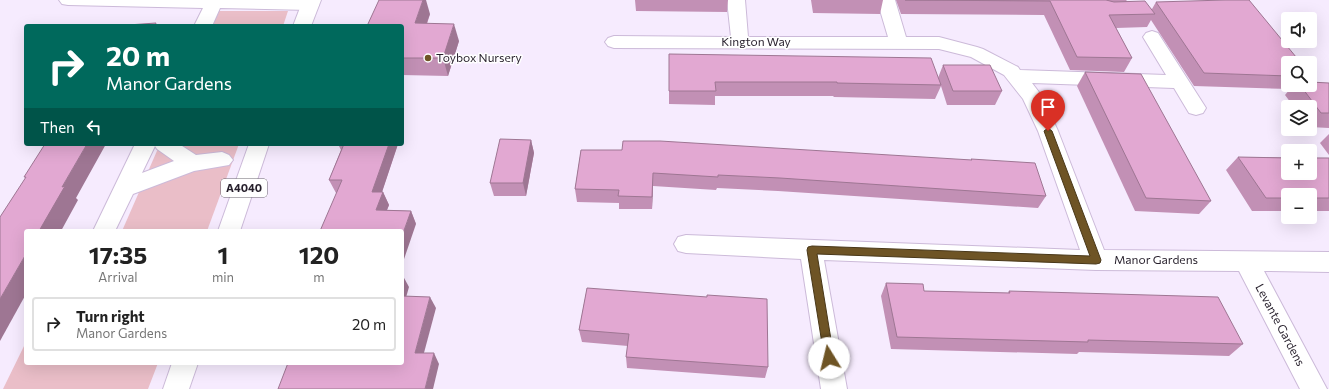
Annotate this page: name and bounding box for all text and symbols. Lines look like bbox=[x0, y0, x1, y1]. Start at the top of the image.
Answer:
map controls bbox=[1281, 12, 1317, 224]
button: sound bbox=[1281, 12, 1317, 48]
street label: Kington Way bbox=[721, 34, 791, 48]
text: 20 m bbox=[106, 38, 170, 72]
icon: right bbox=[40, 40, 92, 92]
place label: Toybox Nursery bbox=[436, 50, 522, 64]
marker: Toybox Nursery bbox=[423, 53, 433, 63]
button: search bbox=[1281, 56, 1317, 92]
text: Manor Gardens bbox=[106, 72, 232, 94]
pin bbox=[1031, 90, 1065, 131]
icon: arrive bbox=[1037, 96, 1059, 118]
button: layers bbox=[1281, 100, 1317, 136]
icon: left bbox=[83, 116, 105, 138]
text: Then bbox=[40, 118, 75, 136]
button: + bbox=[1281, 144, 1317, 180]
road number: A4040 bbox=[221, 179, 267, 197]
button: − bbox=[1281, 188, 1317, 224]
text: 17:35 bbox=[89, 240, 147, 269]
text: 1 bbox=[218, 240, 228, 269]
text: 120 bbox=[299, 240, 339, 269]
street label: Manor Gardens bbox=[1114, 252, 1198, 266]
text: Arrival bbox=[98, 269, 138, 285]
text: min bbox=[212, 269, 234, 285]
text: m bbox=[313, 269, 325, 285]
street label: Levante Gardens bbox=[1253, 281, 1308, 368]
text: Turn right bbox=[76, 307, 145, 325]
icon: right bbox=[42, 313, 64, 335]
text: 20 m bbox=[352, 315, 386, 333]
text: Manor Gardens bbox=[76, 325, 167, 341]
position arrow bbox=[808, 337, 850, 379]

